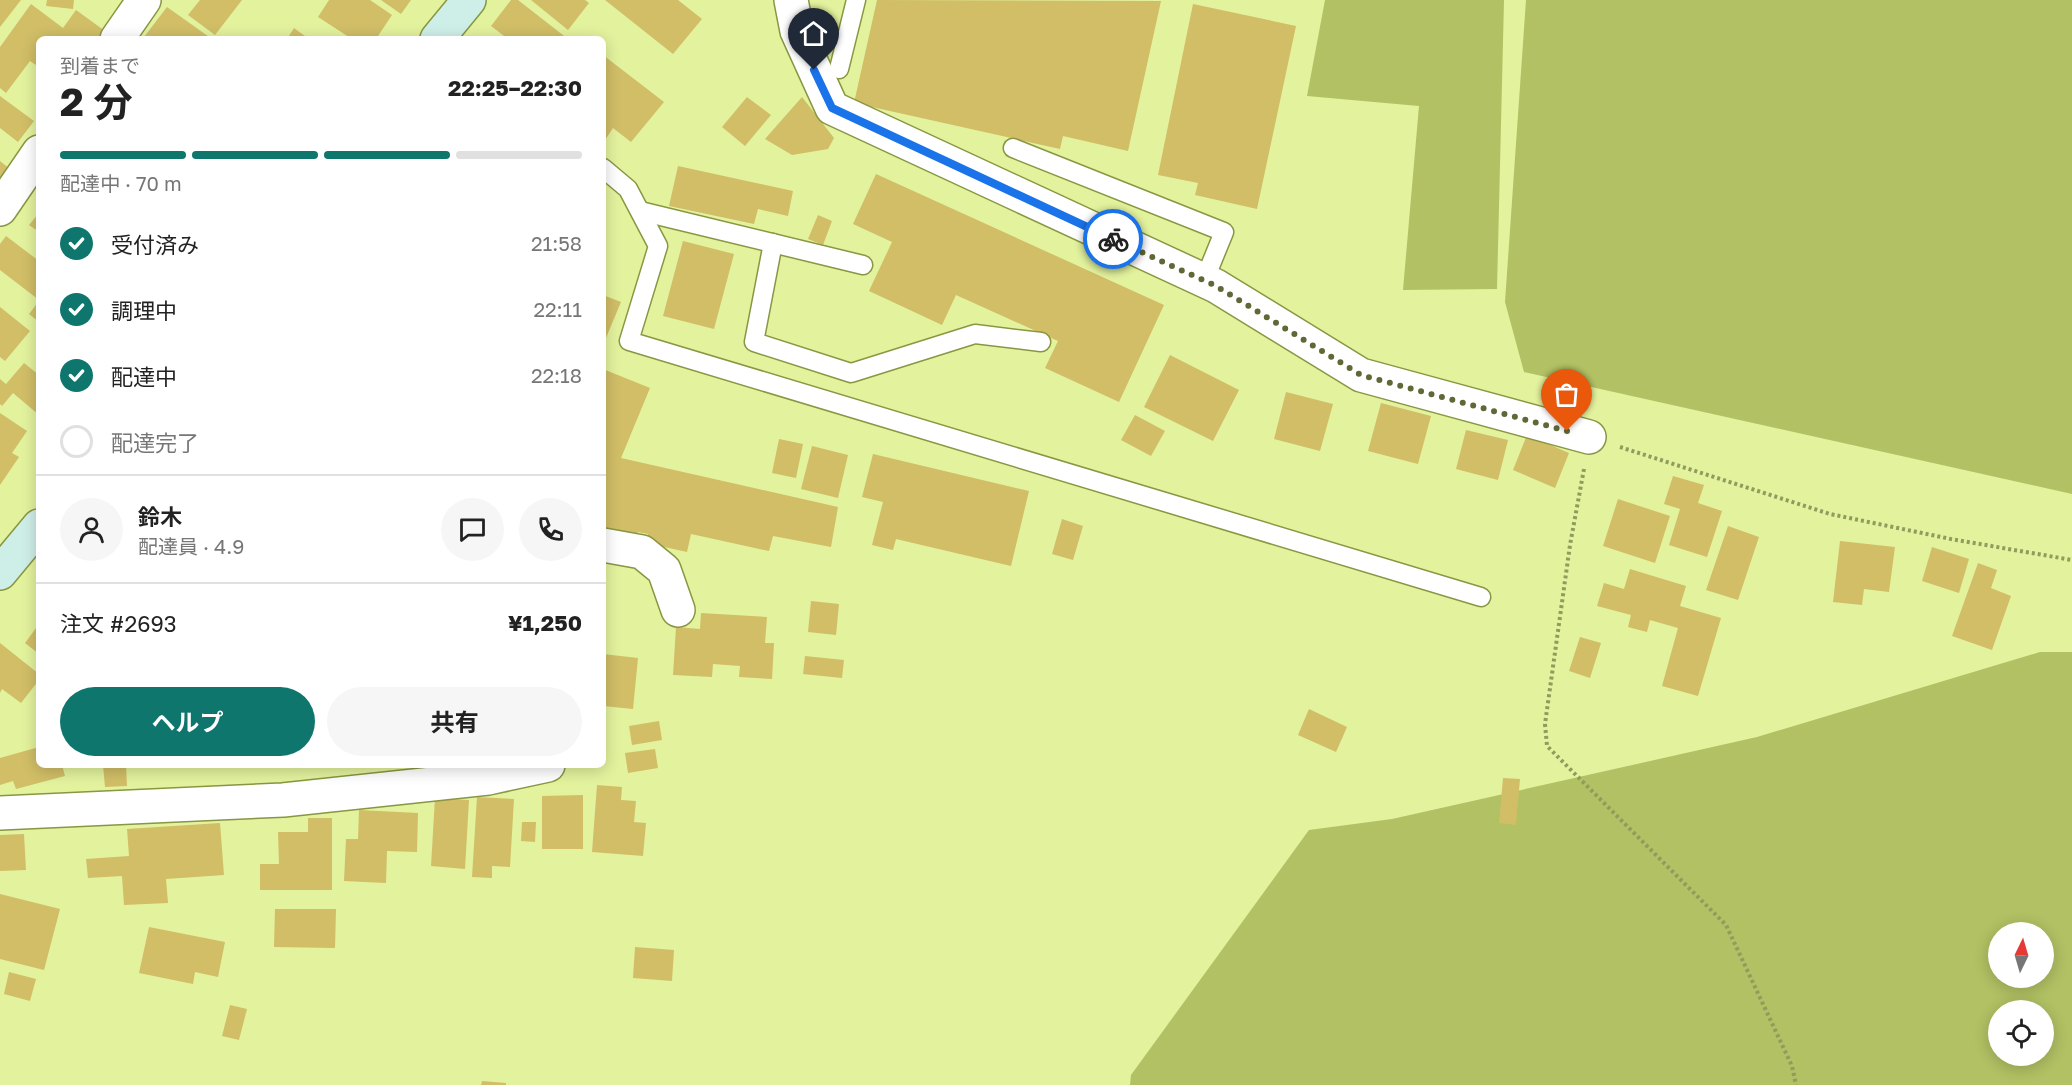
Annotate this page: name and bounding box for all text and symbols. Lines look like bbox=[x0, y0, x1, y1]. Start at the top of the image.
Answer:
pin bbox=[788, 8, 839, 70]
icon: home bbox=[797, 17, 830, 50]
text: 到着まで bbox=[60, 53, 140, 77]
text: 22:25–22:30 bbox=[448, 74, 582, 101]
text: 2 分 bbox=[60, 78, 133, 125]
text: 配達中 · 70 m bbox=[60, 171, 182, 195]
courier bbox=[1083, 209, 1143, 269]
icon: bike bbox=[1097, 223, 1130, 256]
icon: check bbox=[60, 227, 93, 260]
text: 受付済み bbox=[111, 231, 199, 258]
text: 21:58 bbox=[531, 231, 582, 255]
icon: check bbox=[60, 293, 93, 326]
text: 調理中 bbox=[111, 297, 177, 324]
text: 22:11 bbox=[533, 297, 582, 321]
icon: check bbox=[60, 359, 93, 392]
text: 配達中 bbox=[111, 363, 177, 390]
text: 22:18 bbox=[531, 363, 582, 387]
pin bbox=[1541, 369, 1592, 431]
icon: bag bbox=[1550, 378, 1583, 411]
text: 配達完了 bbox=[111, 429, 199, 456]
button: person bbox=[60, 498, 123, 561]
button: chat bbox=[441, 498, 504, 561]
button: phone bbox=[519, 498, 582, 561]
text: 鈴木 bbox=[138, 503, 182, 530]
text: 配達員 · 4.9 bbox=[138, 534, 244, 558]
text: ¥1,250 bbox=[508, 609, 582, 636]
text: 注文 #2693 bbox=[60, 610, 177, 637]
button: ヘルプ bbox=[60, 687, 315, 756]
button: 共有 bbox=[327, 687, 582, 756]
north arrow bbox=[1988, 922, 2054, 988]
map controls bbox=[1988, 922, 2054, 1066]
button: locate bbox=[1988, 1000, 2054, 1066]

